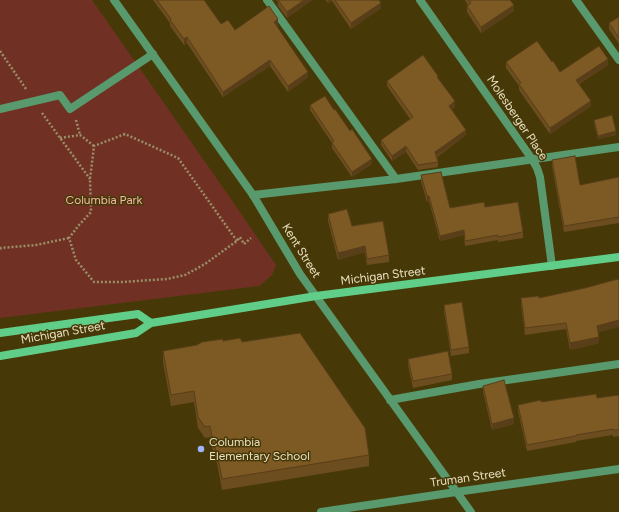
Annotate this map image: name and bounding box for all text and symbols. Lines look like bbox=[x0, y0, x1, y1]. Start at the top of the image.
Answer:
street label: Molesberger Place bbox=[483, 73, 551, 163]
park label: Columbia Park bbox=[66, 193, 142, 207]
street label: Kent Street bbox=[279, 221, 323, 281]
street label: Michigan Street bbox=[340, 264, 426, 288]
street label: Michigan Street bbox=[20, 319, 106, 347]
place label: Columbia Elementary School bbox=[209, 435, 310, 463]
marker: Columbia Elementary School bbox=[196, 444, 206, 454]
street label: Truman Street bbox=[429, 466, 507, 490]

